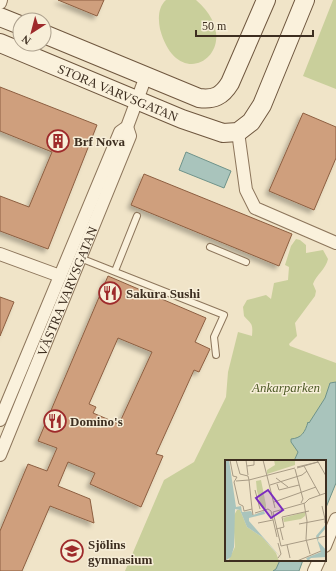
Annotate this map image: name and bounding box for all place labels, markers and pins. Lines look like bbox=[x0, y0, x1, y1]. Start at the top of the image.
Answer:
building icon: Brf Nova bbox=[45, 128, 71, 154]
place label: Brf Nova bbox=[74, 134, 125, 149]
restaurant icon: Sakura Sushi bbox=[97, 280, 123, 306]
place label: Sakura Sushi bbox=[126, 286, 200, 301]
restaurant icon: Domino's bbox=[42, 408, 68, 434]
place label: Domino's bbox=[70, 414, 123, 429]
place label: Sjölins gymnasium bbox=[88, 537, 152, 567]
school or university icon: Sjölins gymnasium bbox=[59, 538, 85, 564]

